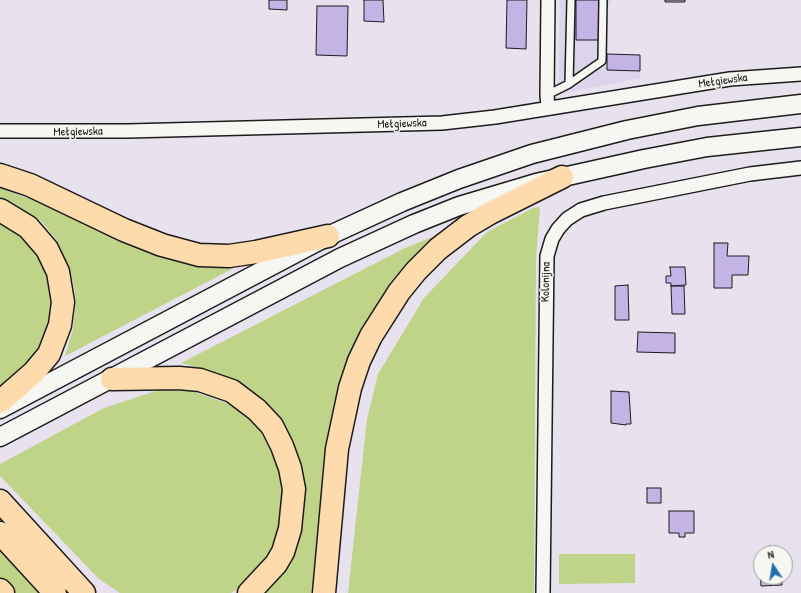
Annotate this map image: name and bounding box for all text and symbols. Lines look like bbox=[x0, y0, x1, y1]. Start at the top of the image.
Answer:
street label: Mełgiewska bbox=[698, 70, 748, 92]
street label: Mełgiewska bbox=[377, 116, 427, 132]
street label: Mełgiewska bbox=[53, 124, 103, 140]
street label: Kolonijna bbox=[538, 262, 554, 302]
north arrow bbox=[753, 545, 793, 585]
text: N bbox=[766, 547, 775, 562]

